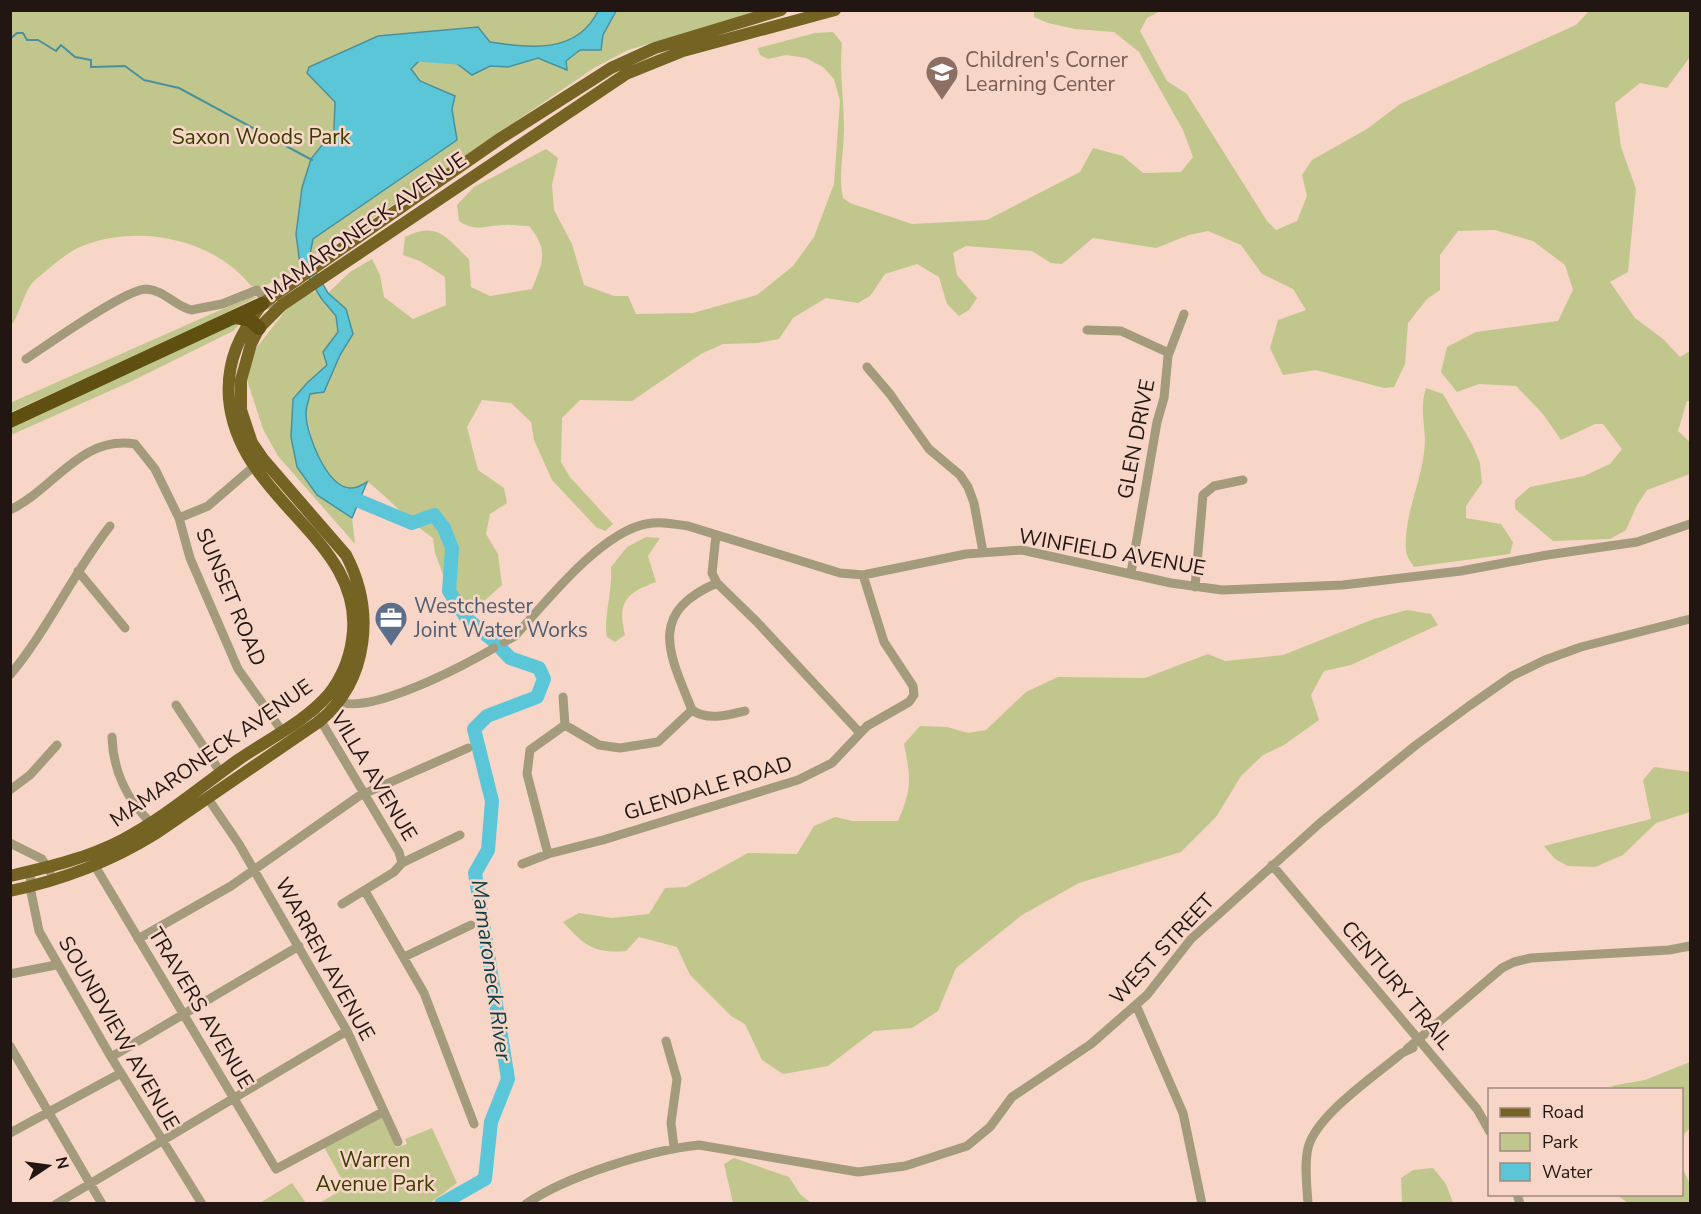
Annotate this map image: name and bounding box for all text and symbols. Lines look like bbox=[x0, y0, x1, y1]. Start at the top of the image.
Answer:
place label: Children's Corner Learning Center bbox=[965, 46, 1129, 98]
school or university icon: Children's Corner Learning Center bbox=[924, 54, 960, 101]
park label: Saxon Woods Park bbox=[172, 123, 351, 151]
street label: MAMARONECK AVENUE bbox=[258, 145, 472, 307]
street label: GLEN DRIVE bbox=[1111, 377, 1161, 501]
street label: WINFIELD AVENUE bbox=[1016, 522, 1208, 582]
street label: SUNSET ROAD bbox=[189, 524, 273, 670]
place label: Westchester Joint Water Works bbox=[413, 592, 588, 644]
office icon: Westchester Joint Water Works bbox=[373, 600, 409, 647]
street label: MAMARONECK AVENUE bbox=[104, 672, 318, 834]
street label: VILLA AVENUE bbox=[324, 705, 424, 846]
street label: GLENDALE ROAD bbox=[620, 749, 796, 827]
street label: WARREN AVENUE bbox=[269, 872, 381, 1046]
water label: Mamaroneck River bbox=[463, 878, 519, 1064]
street label: WEST STREET bbox=[1103, 887, 1221, 1010]
street label: CENTURY TRAIL bbox=[1335, 915, 1460, 1056]
street label: TRAVERS AVENUE bbox=[142, 922, 260, 1094]
street label: SOUNDVIEW AVENUE bbox=[52, 931, 186, 1135]
legend bbox=[1488, 1088, 1683, 1196]
text: Road bbox=[1542, 1100, 1584, 1124]
text: Park bbox=[1542, 1130, 1579, 1154]
north arrow bbox=[18, 1136, 78, 1196]
park label: Warren Avenue Park bbox=[316, 1146, 435, 1198]
text: N bbox=[50, 1155, 74, 1171]
text: Water bbox=[1542, 1160, 1593, 1184]

